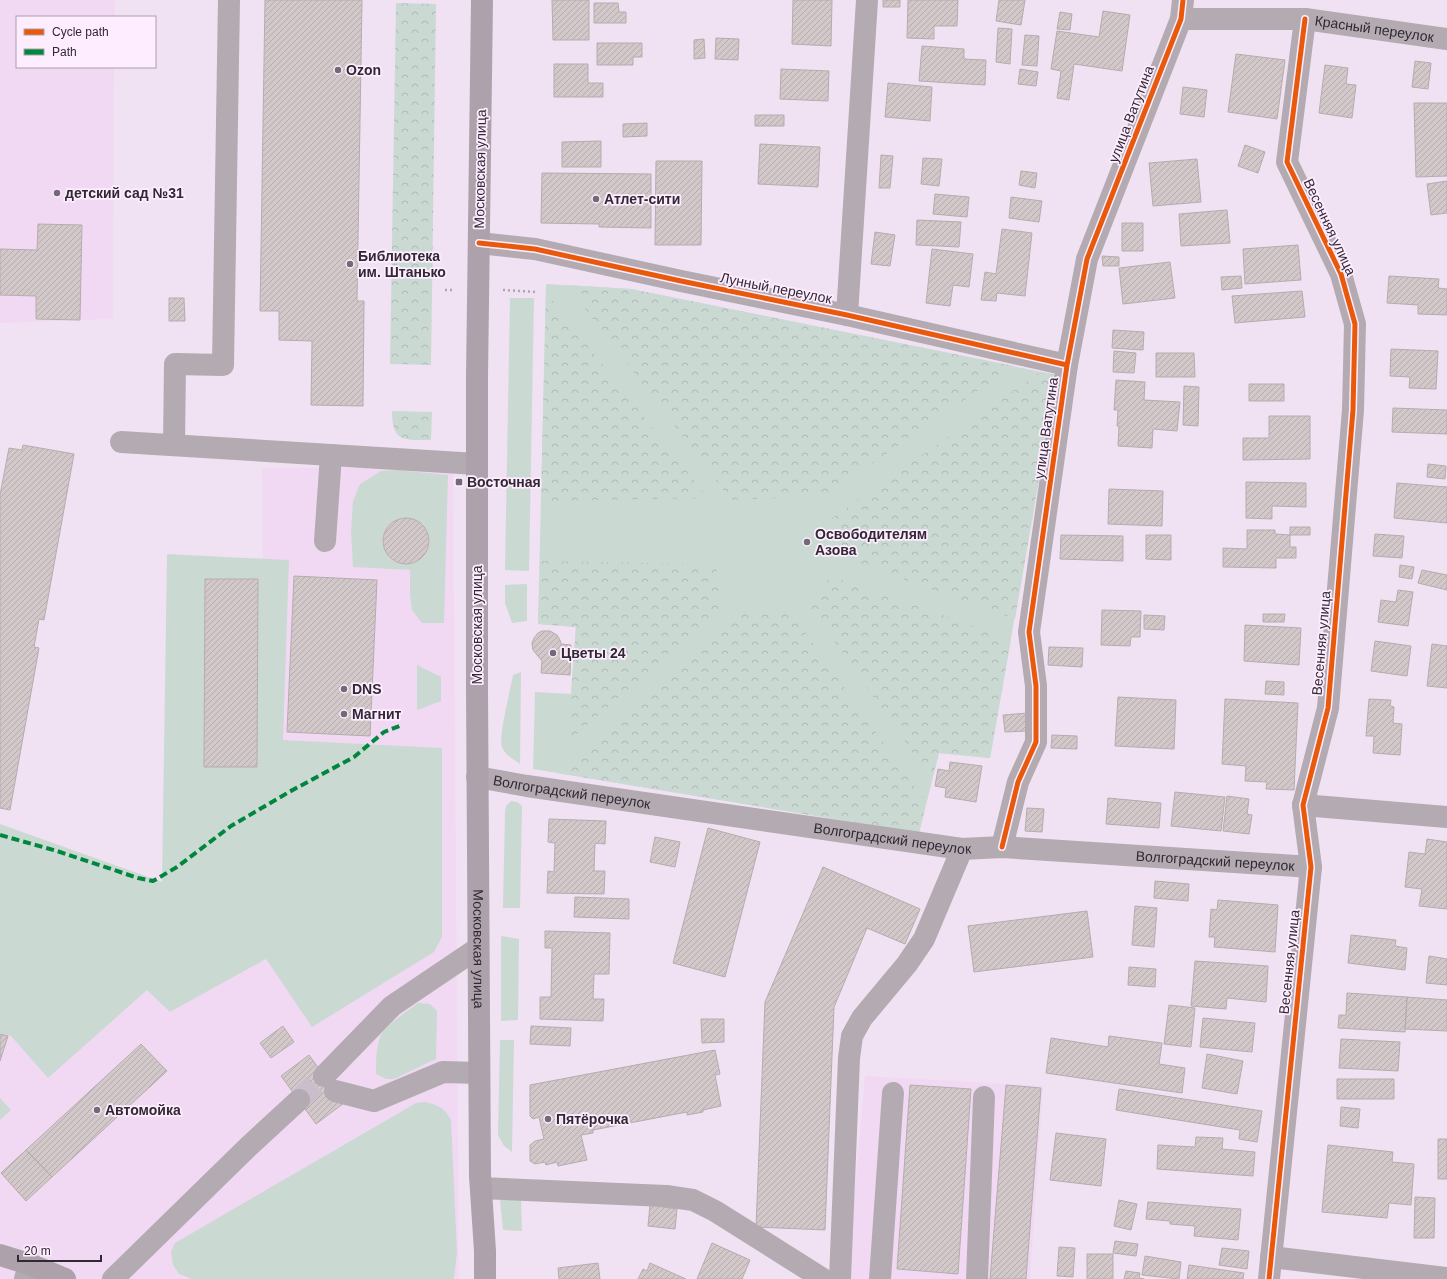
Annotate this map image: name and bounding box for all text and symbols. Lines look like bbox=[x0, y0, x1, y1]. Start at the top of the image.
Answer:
street label: Красный переулок bbox=[1314, 12, 1436, 45]
legend bbox=[16, 16, 156, 68]
text: Cycle path bbox=[52, 25, 109, 39]
text: Path bbox=[52, 45, 77, 59]
place label: Ozon bbox=[346, 62, 381, 78]
street label: улица Ватутина bbox=[1105, 63, 1157, 165]
marker: Ozon bbox=[333, 65, 343, 75]
street label: Московская улица bbox=[471, 109, 489, 229]
street label: Весенняя улица bbox=[1301, 176, 1360, 278]
place label: детский сад №31 bbox=[65, 185, 184, 201]
marker: детский сад №31 bbox=[52, 188, 62, 198]
place label: Атлет-сити bbox=[604, 191, 680, 207]
marker: Атлет-сити bbox=[591, 194, 601, 204]
place label: Библиотека им. Штанько bbox=[358, 248, 446, 280]
marker: Библиотека им. Штанько bbox=[345, 259, 355, 269]
street label: Лунный переулок bbox=[719, 269, 834, 307]
street label: улица Ватутина bbox=[1031, 376, 1061, 480]
place label: Восточная bbox=[467, 474, 541, 490]
marker: Восточная bbox=[454, 477, 464, 487]
place label: Освободителям Азова bbox=[815, 526, 927, 558]
marker: Освободителям Азова bbox=[802, 537, 812, 547]
street label: Московская улица bbox=[469, 565, 485, 685]
street label: Весенняя улица bbox=[1308, 590, 1334, 696]
place label: Цветы 24 bbox=[561, 645, 626, 661]
marker: Цветы 24 bbox=[548, 648, 558, 658]
place label: DNS bbox=[352, 681, 382, 697]
marker: DNS bbox=[339, 684, 349, 694]
place label: Магнит bbox=[352, 706, 402, 722]
marker: Магнит bbox=[339, 709, 349, 719]
street label: Волгоградский переулок bbox=[492, 772, 652, 812]
street label: Волгоградский переулок bbox=[813, 820, 972, 857]
street label: Волгоградский переулок bbox=[1135, 848, 1296, 874]
street label: Московская улица bbox=[470, 889, 487, 1009]
street label: Весенняя улица bbox=[1276, 909, 1302, 1015]
place label: Автомойка bbox=[105, 1102, 181, 1118]
marker: Автомойка bbox=[92, 1105, 102, 1115]
place label: Пятёрочка bbox=[556, 1111, 629, 1127]
marker: Пятёрочка bbox=[543, 1114, 553, 1124]
scale bar bbox=[18, 1237, 101, 1263]
text: 20 m bbox=[24, 1244, 51, 1258]

